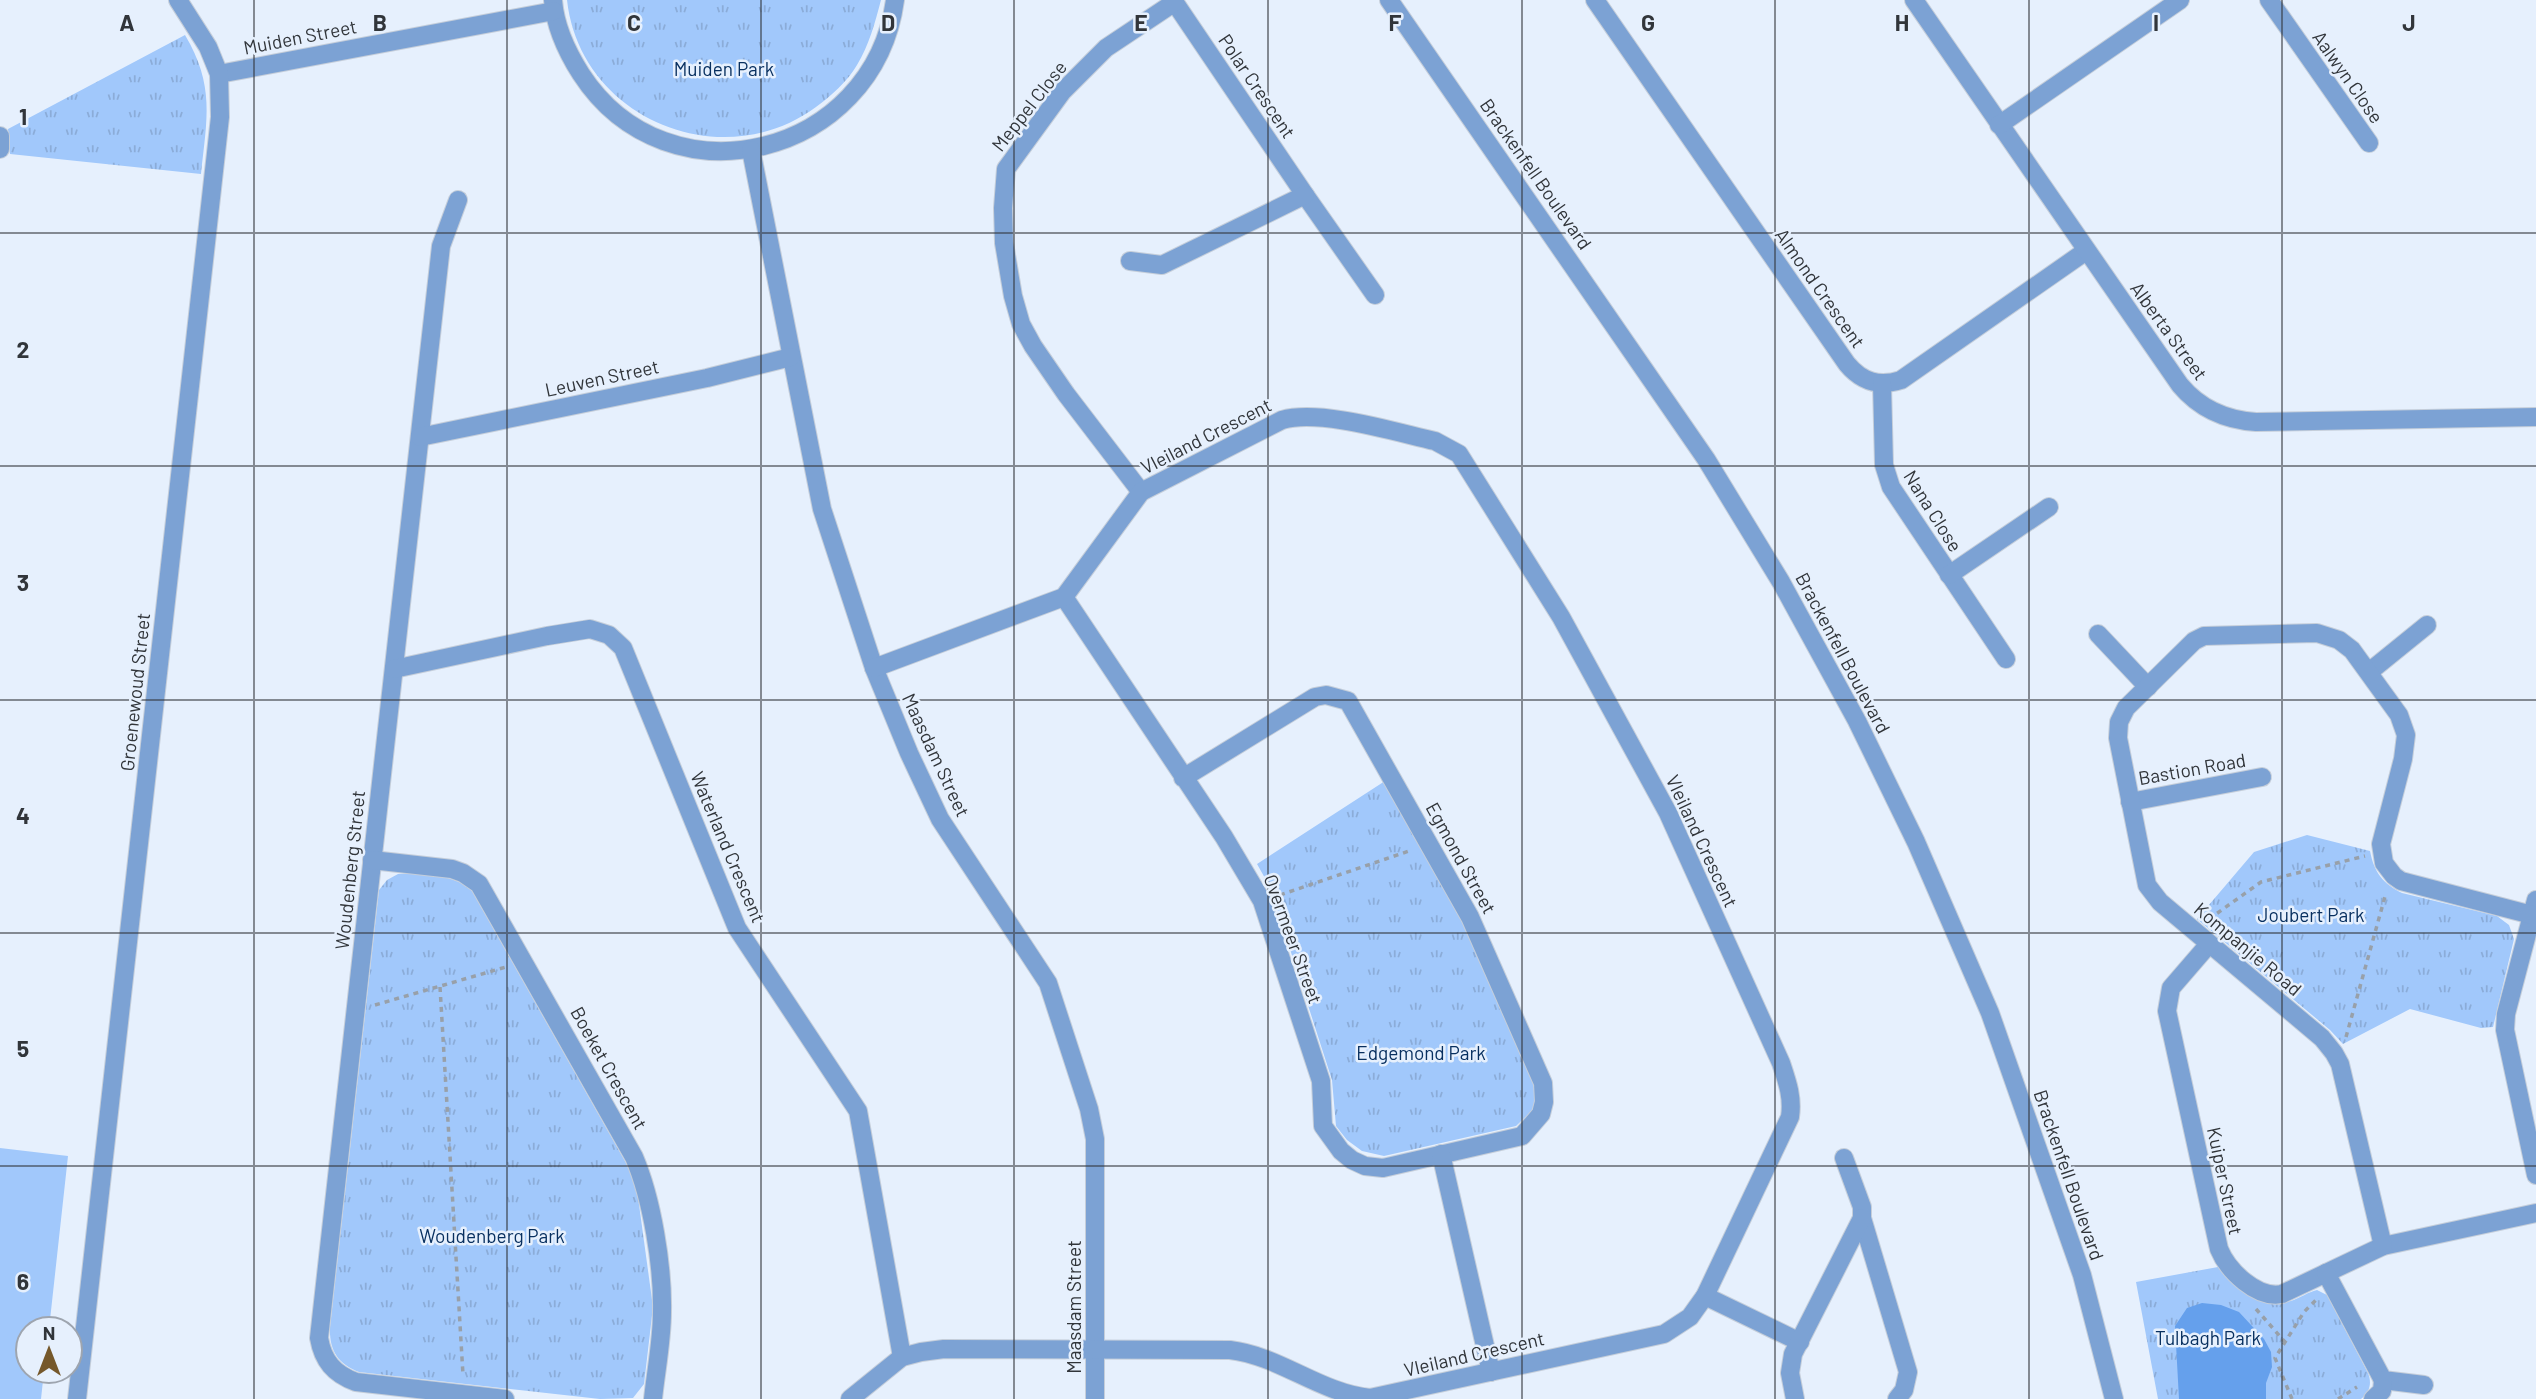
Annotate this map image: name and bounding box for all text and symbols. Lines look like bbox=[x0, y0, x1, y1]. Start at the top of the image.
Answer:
text: A bbox=[119, 8, 135, 36]
text: B bbox=[373, 8, 387, 36]
text: C bbox=[627, 8, 641, 36]
text: D bbox=[881, 8, 895, 36]
text: E bbox=[1134, 8, 1148, 36]
text: F bbox=[1389, 8, 1402, 36]
text: G bbox=[1641, 8, 1655, 36]
text: H bbox=[1895, 8, 1909, 36]
text: I bbox=[2153, 8, 2159, 36]
text: J bbox=[2402, 8, 2416, 36]
street label: Muiden Street bbox=[241, 14, 359, 59]
street label: Aalwyn Close bbox=[2308, 26, 2389, 127]
street label: Polar Crescent bbox=[1214, 29, 1301, 142]
street label: Meppel Close bbox=[986, 56, 1071, 155]
park label: Muiden Park bbox=[674, 57, 774, 80]
street label: Brackenfell Boulevard bbox=[1476, 94, 1597, 254]
text: 1 bbox=[19, 102, 27, 130]
street label: Almond Crescent bbox=[1771, 223, 1870, 352]
street label: Alberta Street bbox=[2126, 277, 2213, 384]
text: 2 bbox=[17, 335, 29, 363]
street label: Leuven Street bbox=[543, 354, 661, 401]
street label: Vleiland Crescent bbox=[1137, 393, 1275, 478]
street label: Nana Close bbox=[1899, 466, 1968, 556]
text: 3 bbox=[17, 568, 29, 596]
street label: Brackenfell Boulevard bbox=[1791, 568, 1896, 737]
street label: Groenewoud Street bbox=[115, 612, 154, 772]
street label: Maasdam Street bbox=[898, 689, 975, 820]
street label: Bastion Road bbox=[2136, 748, 2247, 789]
street label: Waterland Crescent bbox=[686, 768, 771, 926]
street label: Vleiland Crescent bbox=[1662, 771, 1743, 911]
street label: Woudenberg Street bbox=[330, 789, 369, 951]
street label: Egmond Street bbox=[1421, 798, 1501, 917]
text: 4 bbox=[16, 801, 30, 829]
street label: Overmeer Street bbox=[1259, 871, 1328, 1007]
street label: Kompanjie Road bbox=[2190, 897, 2307, 1000]
park label: Joubert Park bbox=[2257, 903, 2365, 926]
street label: Boeket Crescent bbox=[566, 1002, 653, 1133]
text: 5 bbox=[17, 1034, 29, 1062]
park label: Edgemond Park bbox=[1356, 1041, 1486, 1064]
street label: Brackenfell Boulevard bbox=[2029, 1087, 2109, 1263]
street label: Kuiper Street bbox=[2203, 1125, 2248, 1237]
park label: Woudenberg Park bbox=[419, 1224, 565, 1247]
street label: Maasdam Street bbox=[1062, 1240, 1085, 1374]
text: 6 bbox=[17, 1267, 29, 1295]
north arrow bbox=[14, 1315, 84, 1385]
text: N bbox=[43, 1321, 55, 1344]
street label: Vleiland Crescent bbox=[1401, 1326, 1546, 1381]
park label: Tulbagh Park bbox=[2155, 1326, 2261, 1349]

